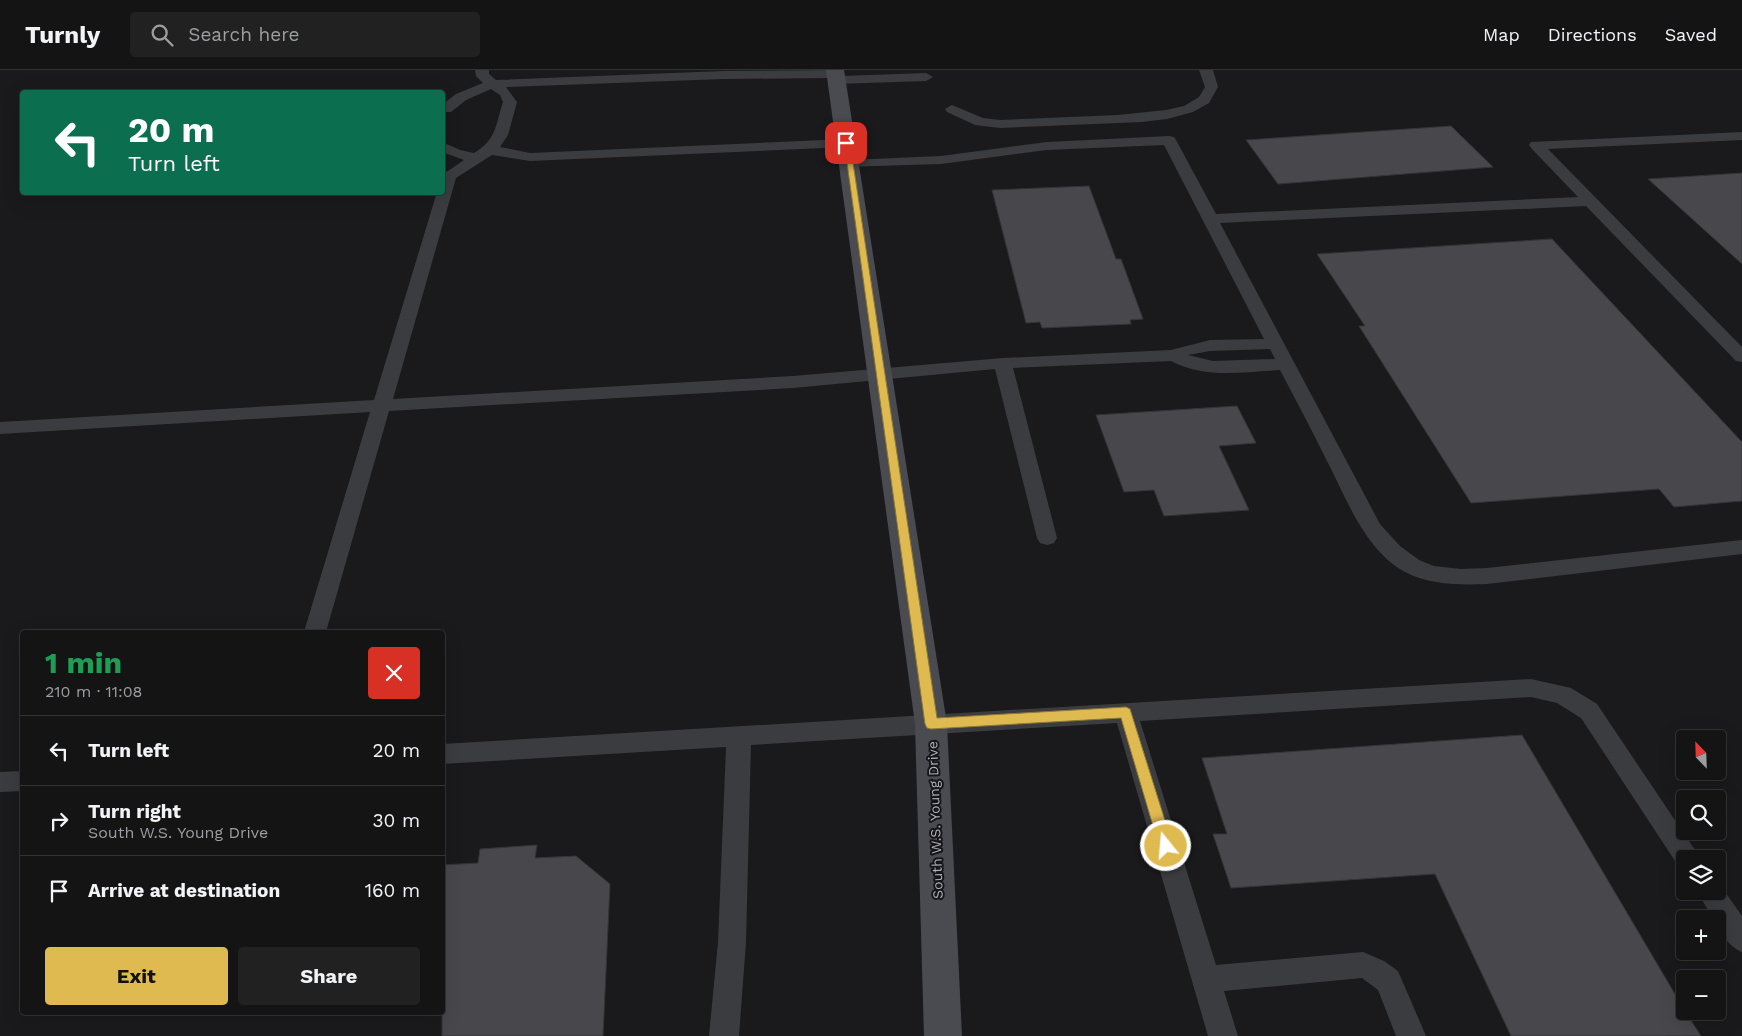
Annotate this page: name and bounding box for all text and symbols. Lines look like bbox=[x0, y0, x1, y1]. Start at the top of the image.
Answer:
search box bbox=[130, 12, 480, 57]
text: Turnly bbox=[25, 21, 100, 49]
icon: search bbox=[148, 21, 176, 49]
text: Search here bbox=[188, 23, 300, 46]
text: Map bbox=[1483, 24, 1520, 45]
text: Directions bbox=[1548, 24, 1637, 45]
text: Saved bbox=[1665, 24, 1717, 45]
text: 20 m bbox=[128, 109, 214, 151]
icon: left bbox=[45, 110, 110, 175]
pin bbox=[825, 122, 867, 164]
icon: arrive bbox=[832, 129, 860, 157]
text: Turn left bbox=[128, 151, 220, 176]
text: 1 min bbox=[45, 645, 122, 680]
button: close bbox=[368, 647, 420, 699]
text: 210 m · 11:08 bbox=[45, 682, 142, 701]
north arrow bbox=[1676, 730, 1726, 780]
map controls bbox=[1676, 730, 1726, 1020]
icon: left bbox=[45, 737, 73, 765]
text: Turn left bbox=[88, 739, 169, 762]
text: 20 m bbox=[373, 739, 420, 762]
street label: South W.S. Young Drive bbox=[924, 741, 946, 899]
button: search bbox=[1676, 790, 1726, 840]
text: Turn right bbox=[88, 800, 181, 823]
icon: right bbox=[45, 807, 73, 835]
text: 30 m bbox=[373, 809, 420, 832]
position arrow bbox=[1139, 819, 1191, 871]
text: South W.S. Young Drive bbox=[88, 823, 268, 842]
button: layers bbox=[1676, 850, 1726, 900]
icon: arrive bbox=[45, 877, 73, 905]
text: Arrive at destination bbox=[88, 879, 280, 902]
text: 160 m bbox=[365, 879, 420, 902]
button: + bbox=[1676, 910, 1726, 960]
button: Exit bbox=[45, 947, 228, 1005]
button: Share bbox=[238, 947, 420, 1005]
button: − bbox=[1676, 970, 1726, 1020]

